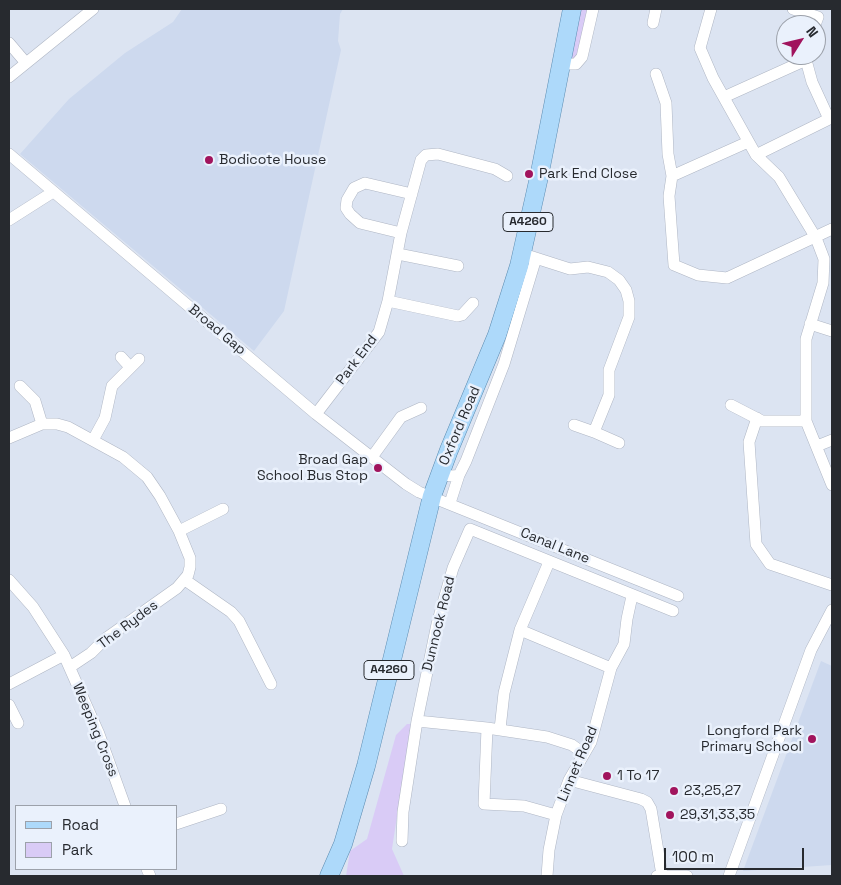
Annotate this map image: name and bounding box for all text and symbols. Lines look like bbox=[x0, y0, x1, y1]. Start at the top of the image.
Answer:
north arrow bbox=[776, 15, 826, 65]
text: N bbox=[802, 23, 822, 41]
place label: Bodicote House bbox=[219, 152, 326, 168]
marker: Bodicote House bbox=[203, 154, 215, 166]
place label: Park End Close bbox=[539, 166, 638, 182]
marker: Park End Close bbox=[523, 168, 535, 180]
road number: A4260 bbox=[503, 212, 553, 232]
street label: Broad Gap bbox=[185, 301, 249, 359]
street label: Park End bbox=[333, 332, 381, 388]
street label: Oxford Road bbox=[436, 384, 484, 468]
place label: Broad Gap School Bus Stop bbox=[257, 452, 368, 484]
marker: Broad Gap School Bus Stop bbox=[372, 462, 384, 474]
street label: Canal Lane bbox=[518, 524, 592, 568]
street label: Dunnock Road bbox=[419, 575, 459, 673]
street label: The Rydes bbox=[95, 597, 161, 653]
road number: A4260 bbox=[364, 660, 414, 680]
street label: Weeping Cross bbox=[69, 681, 121, 779]
place label: Longford Park Primary School bbox=[701, 723, 802, 756]
street label: Linnet Road bbox=[555, 724, 601, 804]
marker: Longford Park Primary School bbox=[806, 733, 818, 745]
place label: 1 To 17 bbox=[617, 768, 659, 784]
marker: 1 To 17 bbox=[601, 770, 613, 782]
place label: 23,25,27 bbox=[684, 783, 741, 799]
marker: 23,25,27 bbox=[668, 785, 680, 797]
legend bbox=[15, 805, 178, 870]
place label: 29,31,33,35 bbox=[680, 807, 755, 823]
marker: 29,31,33,35 bbox=[664, 809, 676, 821]
text: Road bbox=[62, 815, 99, 834]
scale bar bbox=[666, 838, 806, 870]
text: Park bbox=[62, 840, 93, 859]
text: 100 m bbox=[672, 847, 714, 866]

